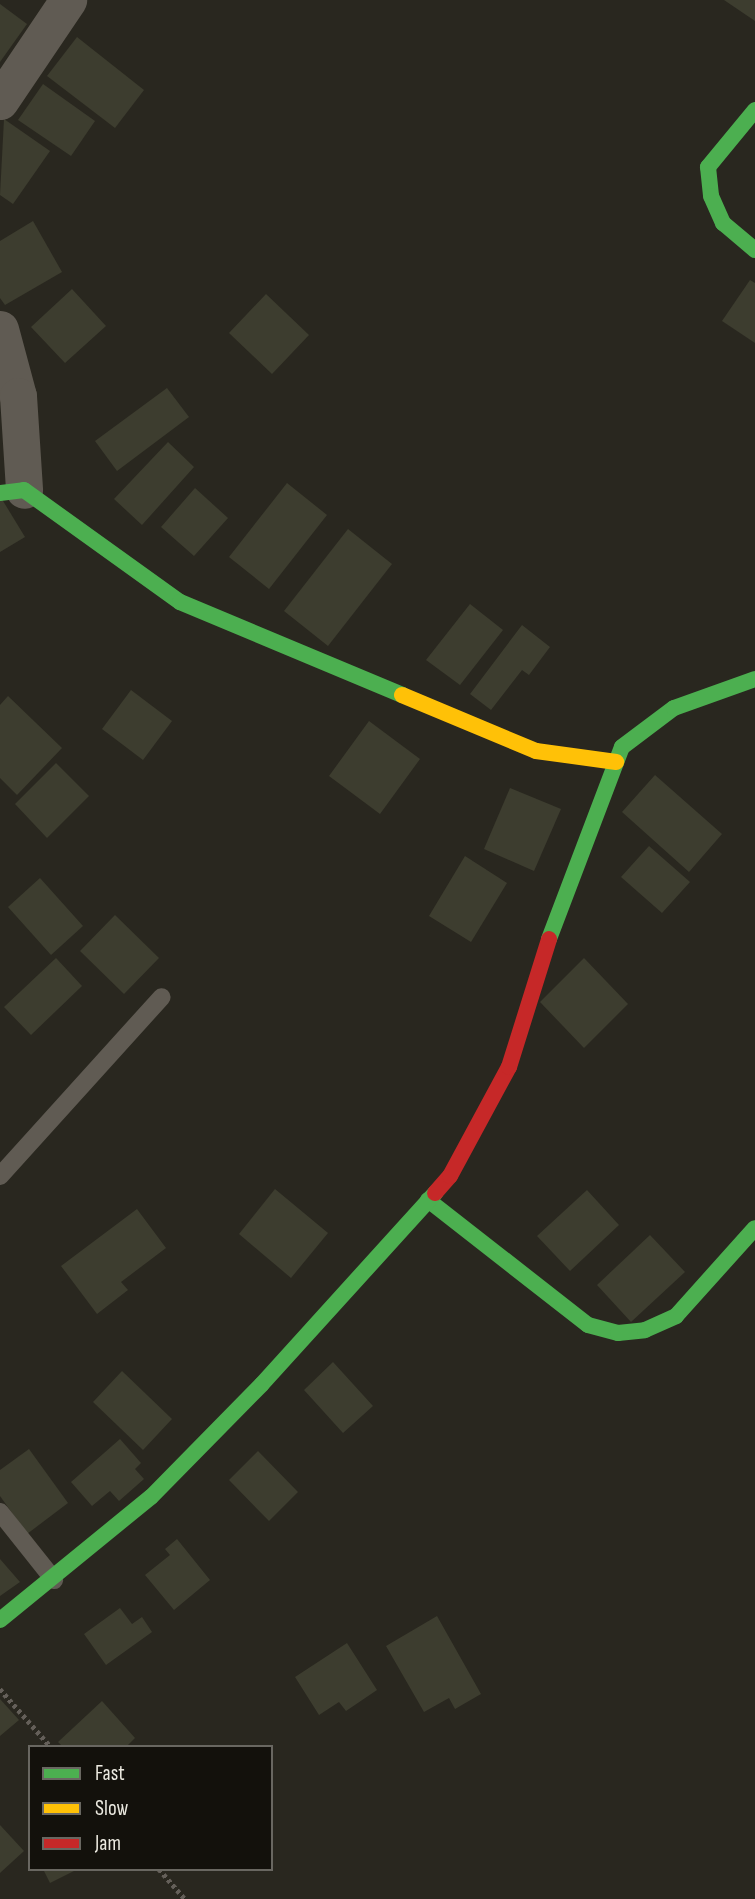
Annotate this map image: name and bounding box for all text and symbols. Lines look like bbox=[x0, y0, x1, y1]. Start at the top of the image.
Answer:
legend bbox=[28, 1745, 273, 1871]
text: Fast bbox=[95, 1761, 125, 1786]
text: Slow bbox=[95, 1796, 128, 1821]
text: Jam bbox=[95, 1831, 121, 1856]

